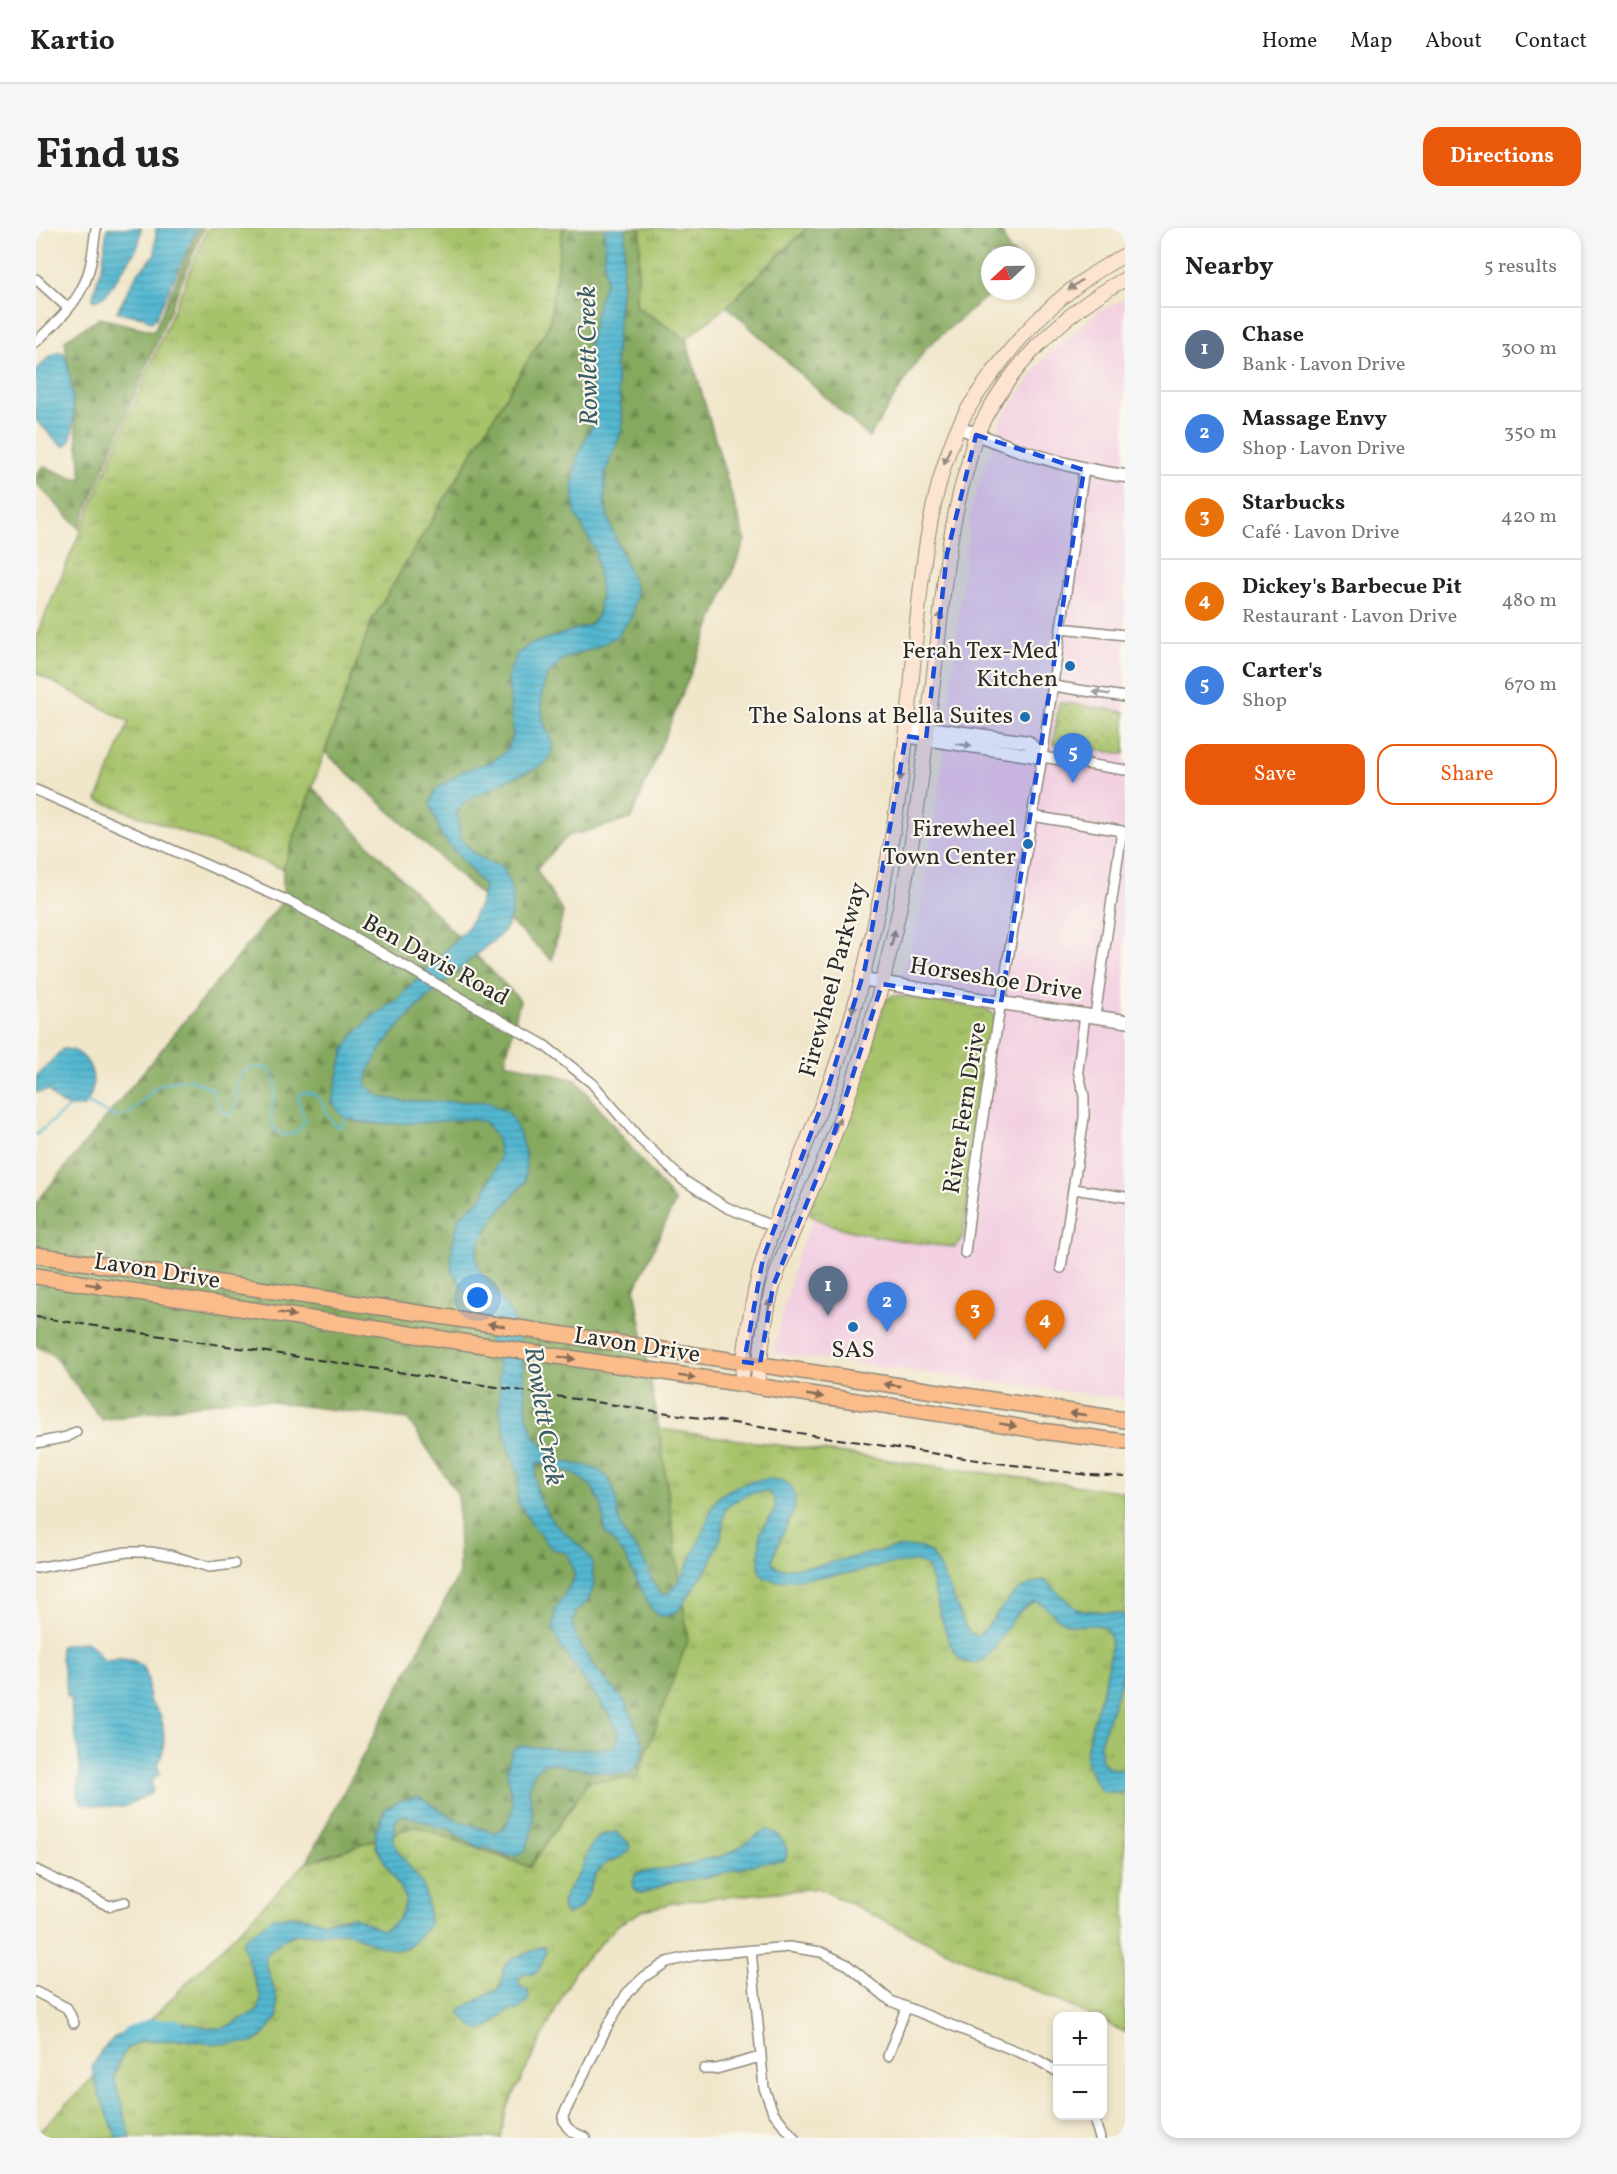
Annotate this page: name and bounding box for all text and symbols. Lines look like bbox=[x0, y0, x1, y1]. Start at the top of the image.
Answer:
text: Kartio bbox=[30, 22, 115, 61]
text: Home bbox=[1262, 27, 1317, 56]
text: Map bbox=[1350, 27, 1392, 56]
text: About bbox=[1425, 27, 1482, 56]
text: Contact bbox=[1515, 27, 1587, 56]
text: Find us bbox=[36, 127, 180, 186]
button: Directions bbox=[1423, 127, 1581, 186]
north arrow bbox=[981, 246, 1035, 300]
text: Nearby bbox=[1185, 249, 1274, 285]
text: 5 results bbox=[1484, 253, 1557, 281]
one-way arrow bbox=[1068, 279, 1083, 291]
water label: Rowlett Creek bbox=[570, 286, 608, 426]
text: Chase bbox=[1242, 320, 1304, 351]
text: 1 bbox=[1200, 335, 1209, 363]
text: 300 m bbox=[1501, 335, 1557, 363]
text: Bank · Lavon Drive bbox=[1242, 351, 1406, 379]
text: Massage Envy bbox=[1242, 404, 1387, 435]
text: 2 bbox=[1199, 419, 1210, 447]
text: 350 m bbox=[1504, 419, 1557, 447]
text: Shop · Lavon Drive bbox=[1242, 435, 1405, 463]
one-way arrow bbox=[942, 447, 952, 465]
text: Starbucks bbox=[1242, 488, 1345, 519]
text: 3 bbox=[1199, 503, 1210, 531]
text: 420 m bbox=[1501, 503, 1557, 531]
text: Café · Lavon Drive bbox=[1242, 519, 1400, 547]
text: Dickey's Barbecue Pit bbox=[1242, 572, 1462, 603]
text: 4 bbox=[1198, 587, 1211, 615]
text: 480 m bbox=[1502, 587, 1557, 615]
text: Restaurant · Lavon Drive bbox=[1242, 603, 1457, 631]
one-way arrow bbox=[935, 611, 945, 630]
place label: Ferah Tex-Med Kitchen bbox=[902, 635, 1058, 697]
text: Carter's bbox=[1242, 656, 1322, 687]
marker: Ferah Tex-Med Kitchen bbox=[1063, 659, 1077, 673]
text: 5 bbox=[1200, 671, 1209, 699]
text: 670 m bbox=[1504, 671, 1557, 699]
text: Shop bbox=[1242, 687, 1287, 715]
one-way arrow bbox=[1091, 689, 1110, 698]
place label: The Salons at Bella Suites bbox=[748, 700, 1013, 734]
marker: The Salons at Bella Suites bbox=[1018, 710, 1032, 724]
pin: 5 bbox=[1054, 734, 1092, 783]
one-way arrow bbox=[954, 741, 973, 750]
button: Save bbox=[1185, 744, 1365, 805]
button: Share bbox=[1377, 744, 1557, 805]
one-way arrow bbox=[896, 763, 905, 782]
place label: Firewheel Town Center bbox=[882, 813, 1016, 875]
marker: Firewheel Town Center bbox=[1021, 837, 1035, 851]
street label: Firewheel Parkway bbox=[792, 879, 876, 1081]
street label: Ben Davis Road bbox=[355, 907, 515, 1015]
one-way arrow bbox=[889, 928, 898, 947]
street label: Horseshoe Drive bbox=[907, 950, 1085, 1010]
one-way arrow bbox=[849, 996, 858, 1014]
street label: River Fern Drive bbox=[936, 1020, 996, 1196]
one-way arrow bbox=[833, 1115, 843, 1133]
street label: Lavon Drive bbox=[91, 1245, 223, 1299]
pin: 1 bbox=[808, 1266, 848, 1316]
one-way arrow bbox=[84, 1280, 103, 1289]
pin: 2 bbox=[868, 1282, 906, 1332]
your location bbox=[463, 1283, 492, 1312]
pin: 3 bbox=[956, 1290, 994, 1340]
one-way arrow bbox=[765, 1297, 774, 1316]
pin: 4 bbox=[1026, 1300, 1064, 1350]
one-way arrow bbox=[277, 1310, 296, 1319]
street label: Lavon Drive bbox=[571, 1319, 703, 1373]
marker: SAS bbox=[846, 1320, 860, 1334]
one-way arrow bbox=[486, 1321, 505, 1330]
place label: SAS bbox=[831, 1334, 875, 1368]
water label: Rowlett Creek bbox=[514, 1344, 572, 1488]
one-way arrow bbox=[558, 1353, 577, 1362]
one-way arrow bbox=[678, 1372, 697, 1381]
one-way arrow bbox=[882, 1381, 901, 1390]
one-way arrow bbox=[806, 1391, 825, 1400]
one-way arrow bbox=[1069, 1409, 1088, 1418]
one-way arrow bbox=[999, 1421, 1018, 1430]
map controls bbox=[1053, 2012, 1107, 2120]
button: + bbox=[1053, 2012, 1107, 2066]
button: − bbox=[1053, 2066, 1107, 2120]

